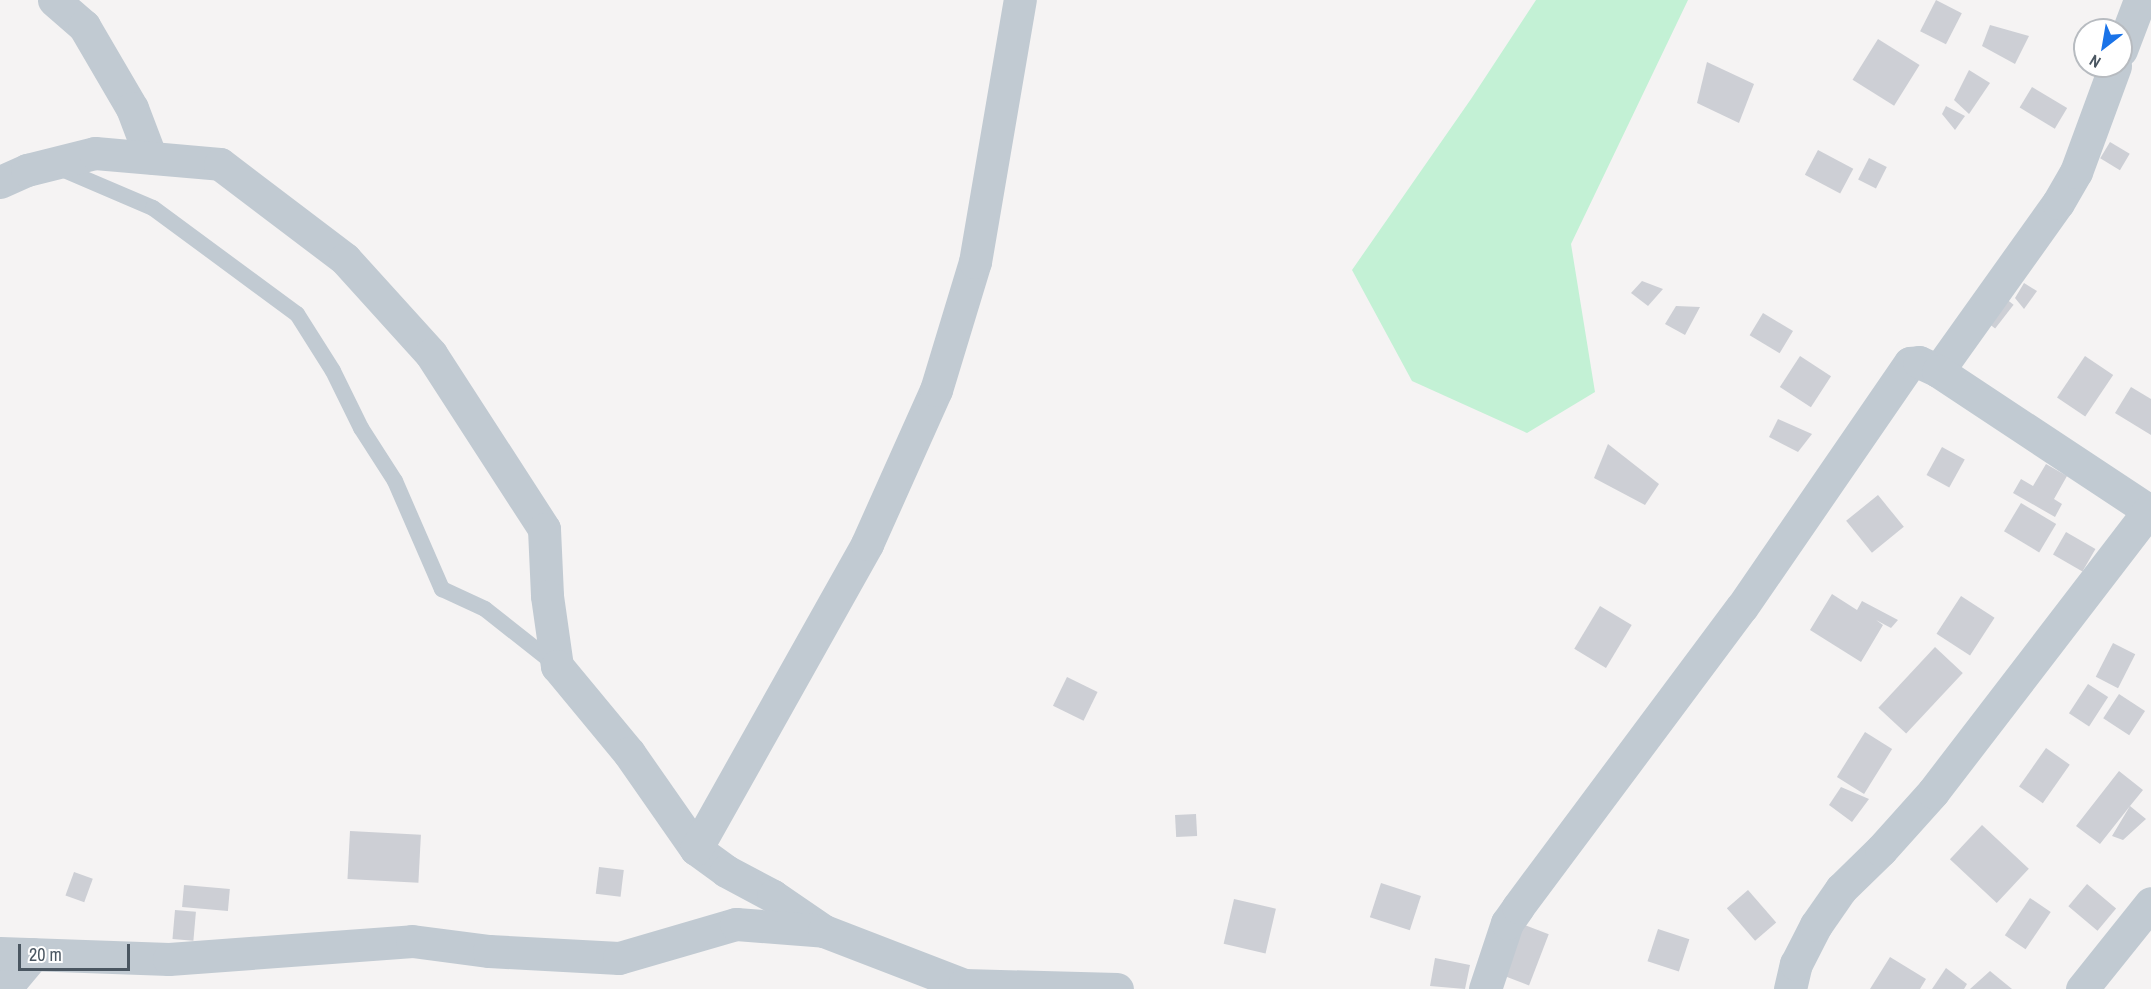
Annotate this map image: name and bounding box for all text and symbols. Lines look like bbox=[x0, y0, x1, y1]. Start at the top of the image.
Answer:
north arrow bbox=[2073, 18, 2133, 78]
text: N bbox=[2085, 50, 2104, 74]
scale bar bbox=[21, 932, 134, 970]
text: 20 m bbox=[29, 942, 62, 967]

